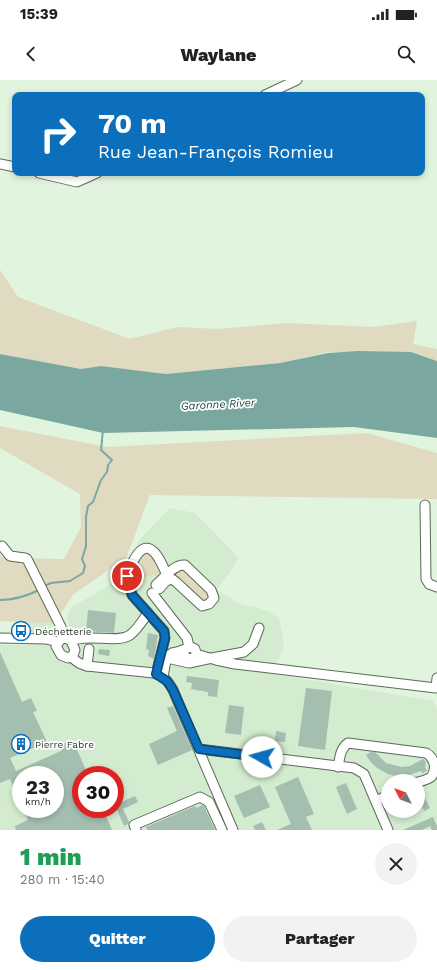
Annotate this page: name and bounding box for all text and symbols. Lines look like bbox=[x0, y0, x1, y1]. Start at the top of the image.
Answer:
text: 15:39 bbox=[20, 5, 58, 23]
icon: back bbox=[20, 43, 42, 65]
icon: search bbox=[395, 43, 417, 65]
text: Waylane bbox=[180, 44, 257, 65]
text: 70 m bbox=[98, 107, 167, 140]
icon: right bbox=[32, 108, 84, 160]
text: Rue Jean-François Romieu bbox=[98, 141, 334, 162]
water label: Garonne River bbox=[181, 396, 256, 413]
pin bbox=[110, 559, 144, 593]
icon: arrive bbox=[116, 565, 138, 587]
bus stop icon: Déchetterie bbox=[10, 620, 32, 642]
place label: Déchetterie bbox=[35, 626, 92, 637]
building icon: Pierre Fabre bbox=[10, 733, 32, 755]
position arrow bbox=[241, 736, 283, 778]
place label: Pierre Fabre bbox=[35, 739, 94, 750]
speed limit sign: 30 bbox=[72, 766, 124, 818]
north arrow bbox=[381, 774, 425, 818]
map controls bbox=[381, 774, 425, 818]
text: 23 bbox=[26, 775, 50, 799]
text: km/h bbox=[25, 796, 51, 807]
text: 1 min bbox=[20, 843, 82, 871]
button: close bbox=[375, 843, 417, 885]
text: 280 m · 15:40 bbox=[20, 872, 105, 887]
button: Quitter bbox=[20, 916, 215, 962]
button: Partager bbox=[223, 916, 417, 962]

